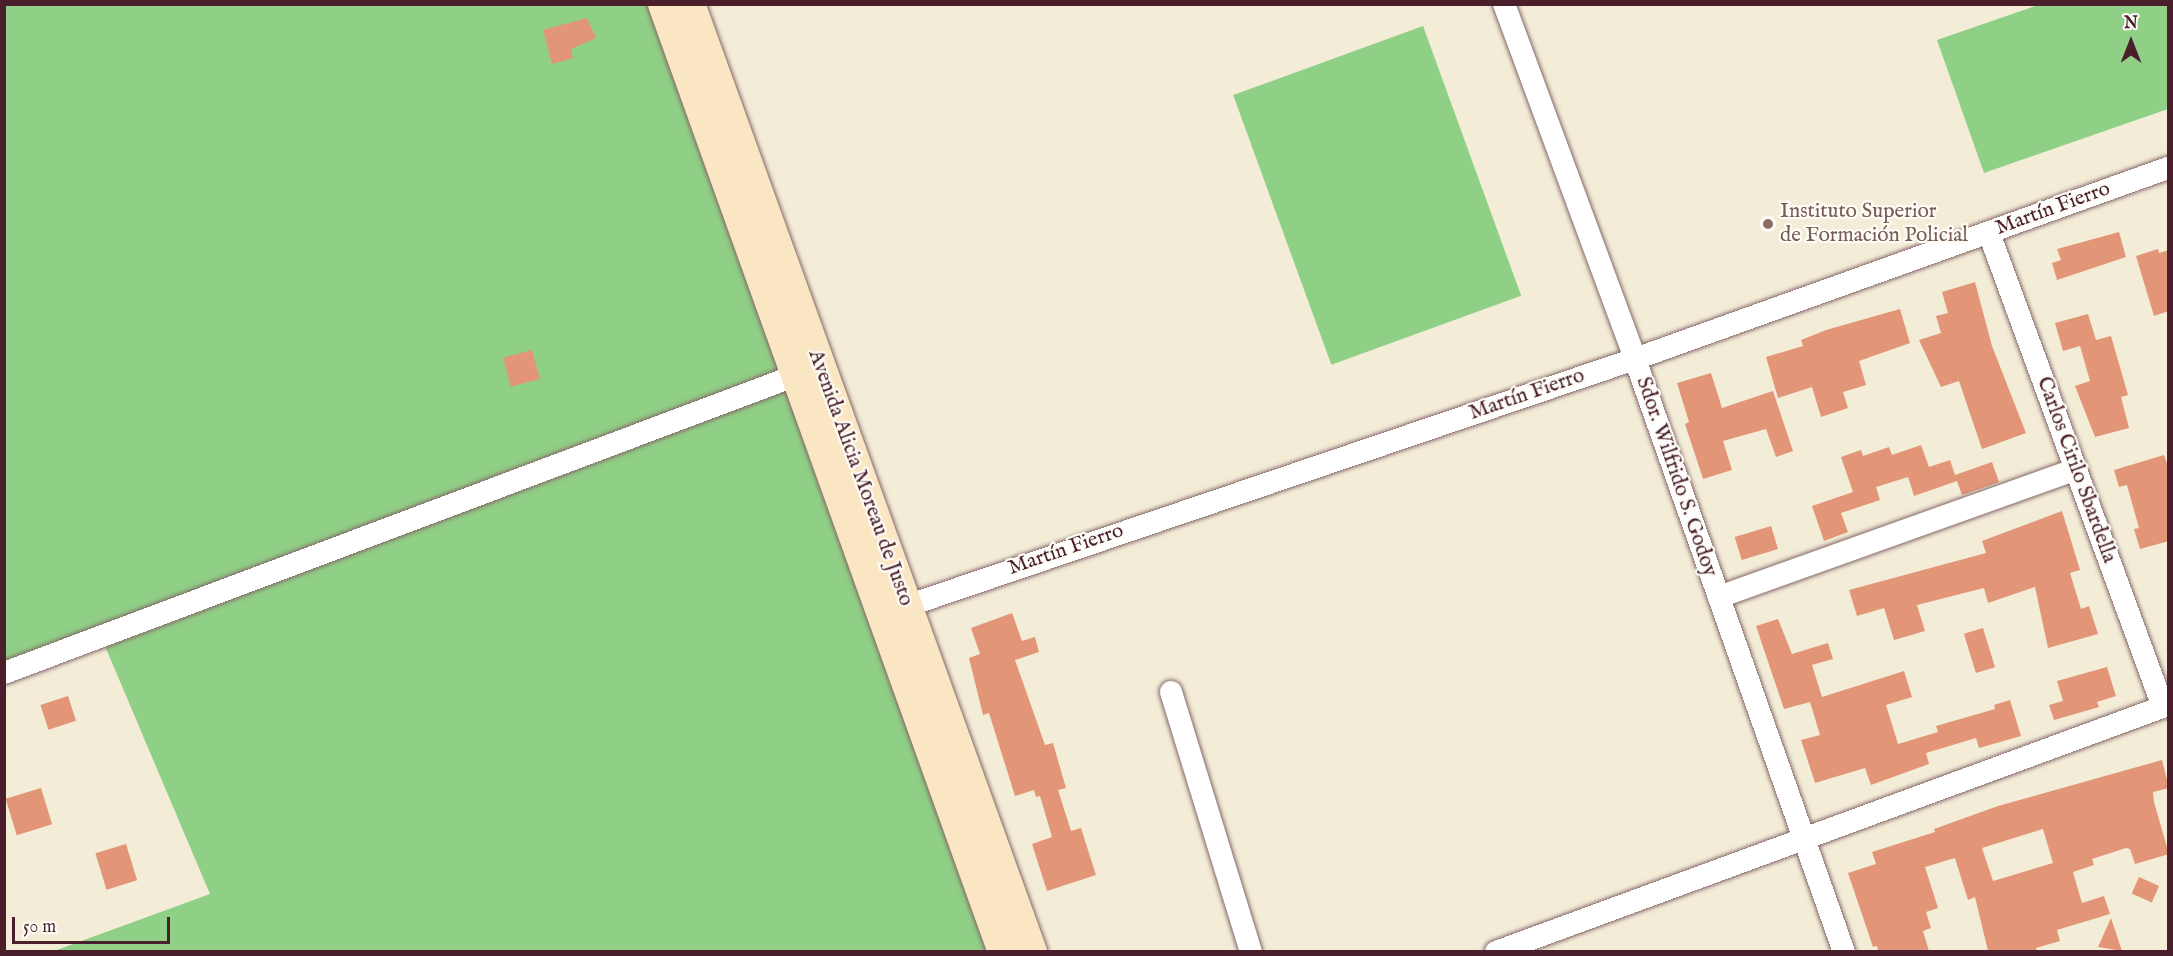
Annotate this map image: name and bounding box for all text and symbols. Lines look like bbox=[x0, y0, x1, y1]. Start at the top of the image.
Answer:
north arrow bbox=[2101, 12, 2161, 72]
text: N bbox=[2124, 14, 2138, 34]
street label: Martín Fierro bbox=[1992, 177, 2114, 241]
place label: Instituto Superior de Formación Policial bbox=[1780, 199, 1968, 249]
marker: Instituto Superior de Formación Policial bbox=[1761, 217, 1775, 231]
street label: Avenida Alicia Moreau de Justo bbox=[802, 346, 918, 610]
street label: Martín Fierro bbox=[1466, 363, 1588, 427]
street label: Carlos Cirilo Sbardella bbox=[2031, 373, 2121, 567]
street label: Sdor. Wilfrido S. Godoy bbox=[1630, 374, 1722, 580]
street label: Martín Fierro bbox=[1005, 518, 1127, 582]
scale bar bbox=[15, 905, 172, 943]
text: 50 m bbox=[23, 916, 56, 939]

